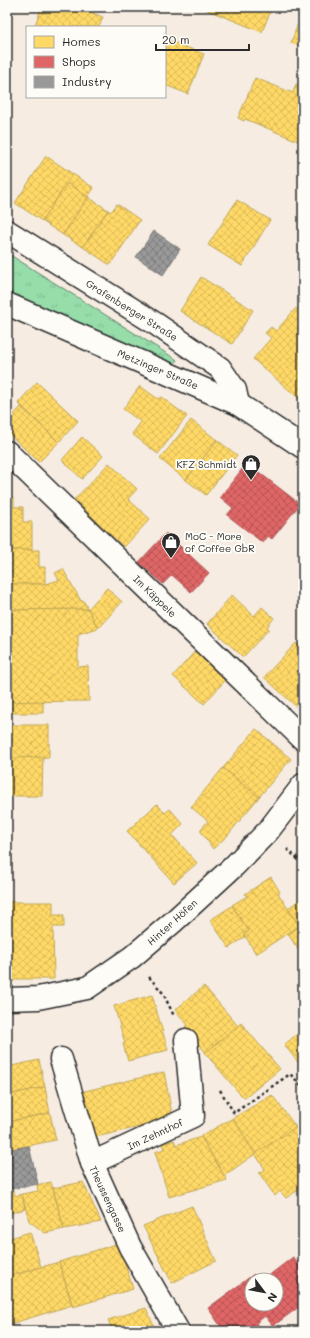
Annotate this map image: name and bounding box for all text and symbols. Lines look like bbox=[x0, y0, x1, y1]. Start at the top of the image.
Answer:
legend bbox=[26, 26, 166, 98]
scale bar bbox=[156, 26, 249, 52]
text: 20 m bbox=[162, 31, 190, 47]
text: Homes bbox=[62, 33, 101, 49]
text: Shops bbox=[62, 53, 96, 69]
text: Industry bbox=[62, 73, 111, 89]
street label: Grafenberger Straße bbox=[83, 276, 181, 344]
street label: Metzinger Straße bbox=[115, 346, 201, 392]
shop icon: KFZ Schmidt bbox=[240, 453, 262, 481]
place label: KFZ Schmidt bbox=[176, 457, 237, 471]
place label: MoC - More of Coffee GbR bbox=[185, 529, 255, 555]
shop icon: MoC - More of Coffee GbR bbox=[160, 531, 182, 559]
street label: Im Käppele bbox=[130, 572, 180, 620]
street label: Hinter Höfen bbox=[144, 896, 200, 948]
street label: Im Zehnthof bbox=[125, 1115, 186, 1153]
street label: Theussengasse bbox=[86, 1163, 130, 1235]
north arrow bbox=[244, 1272, 284, 1312]
text: N bbox=[264, 1290, 281, 1305]

